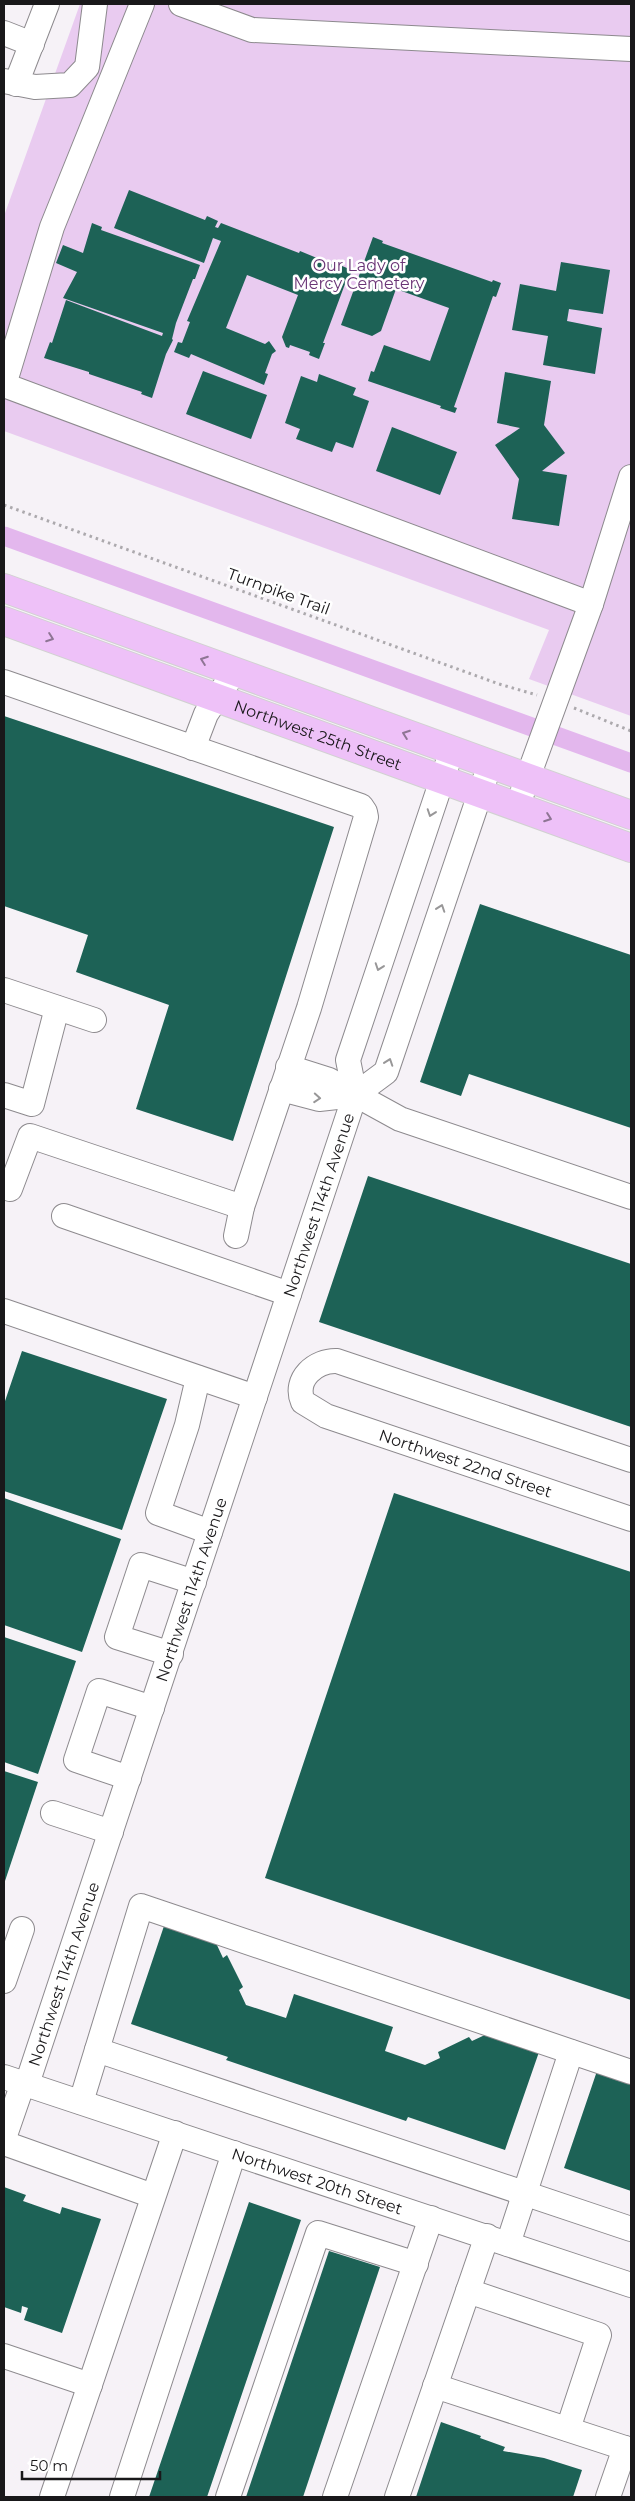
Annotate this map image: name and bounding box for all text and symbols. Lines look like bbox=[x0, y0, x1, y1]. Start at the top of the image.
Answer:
park label: Our Lady of Mercy Cemetery bbox=[293, 256, 425, 293]
street label: Turnpike Trail bbox=[225, 564, 333, 619]
one-way arrow bbox=[45, 632, 53, 642]
one-way arrow bbox=[201, 656, 209, 666]
street label: Northwest 25th Street bbox=[231, 696, 405, 774]
one-way arrow bbox=[403, 730, 411, 740]
one-way arrow bbox=[427, 808, 437, 817]
one-way arrow bbox=[543, 812, 552, 822]
one-way arrow bbox=[435, 905, 445, 913]
one-way arrow bbox=[375, 962, 385, 971]
one-way arrow bbox=[383, 1059, 393, 1067]
one-way arrow bbox=[314, 1092, 322, 1103]
street label: Northwest 114th Avenue bbox=[280, 1111, 358, 1300]
street label: Northwest 22nd Street bbox=[376, 1426, 555, 1502]
street label: Northwest 114th Avenue bbox=[152, 1495, 231, 1684]
street label: Northwest 114th Avenue bbox=[25, 1879, 103, 2069]
street label: Northwest 20th Street bbox=[229, 2144, 405, 2219]
scale bar bbox=[22, 2448, 160, 2480]
text: 50 m bbox=[30, 2456, 68, 2475]

